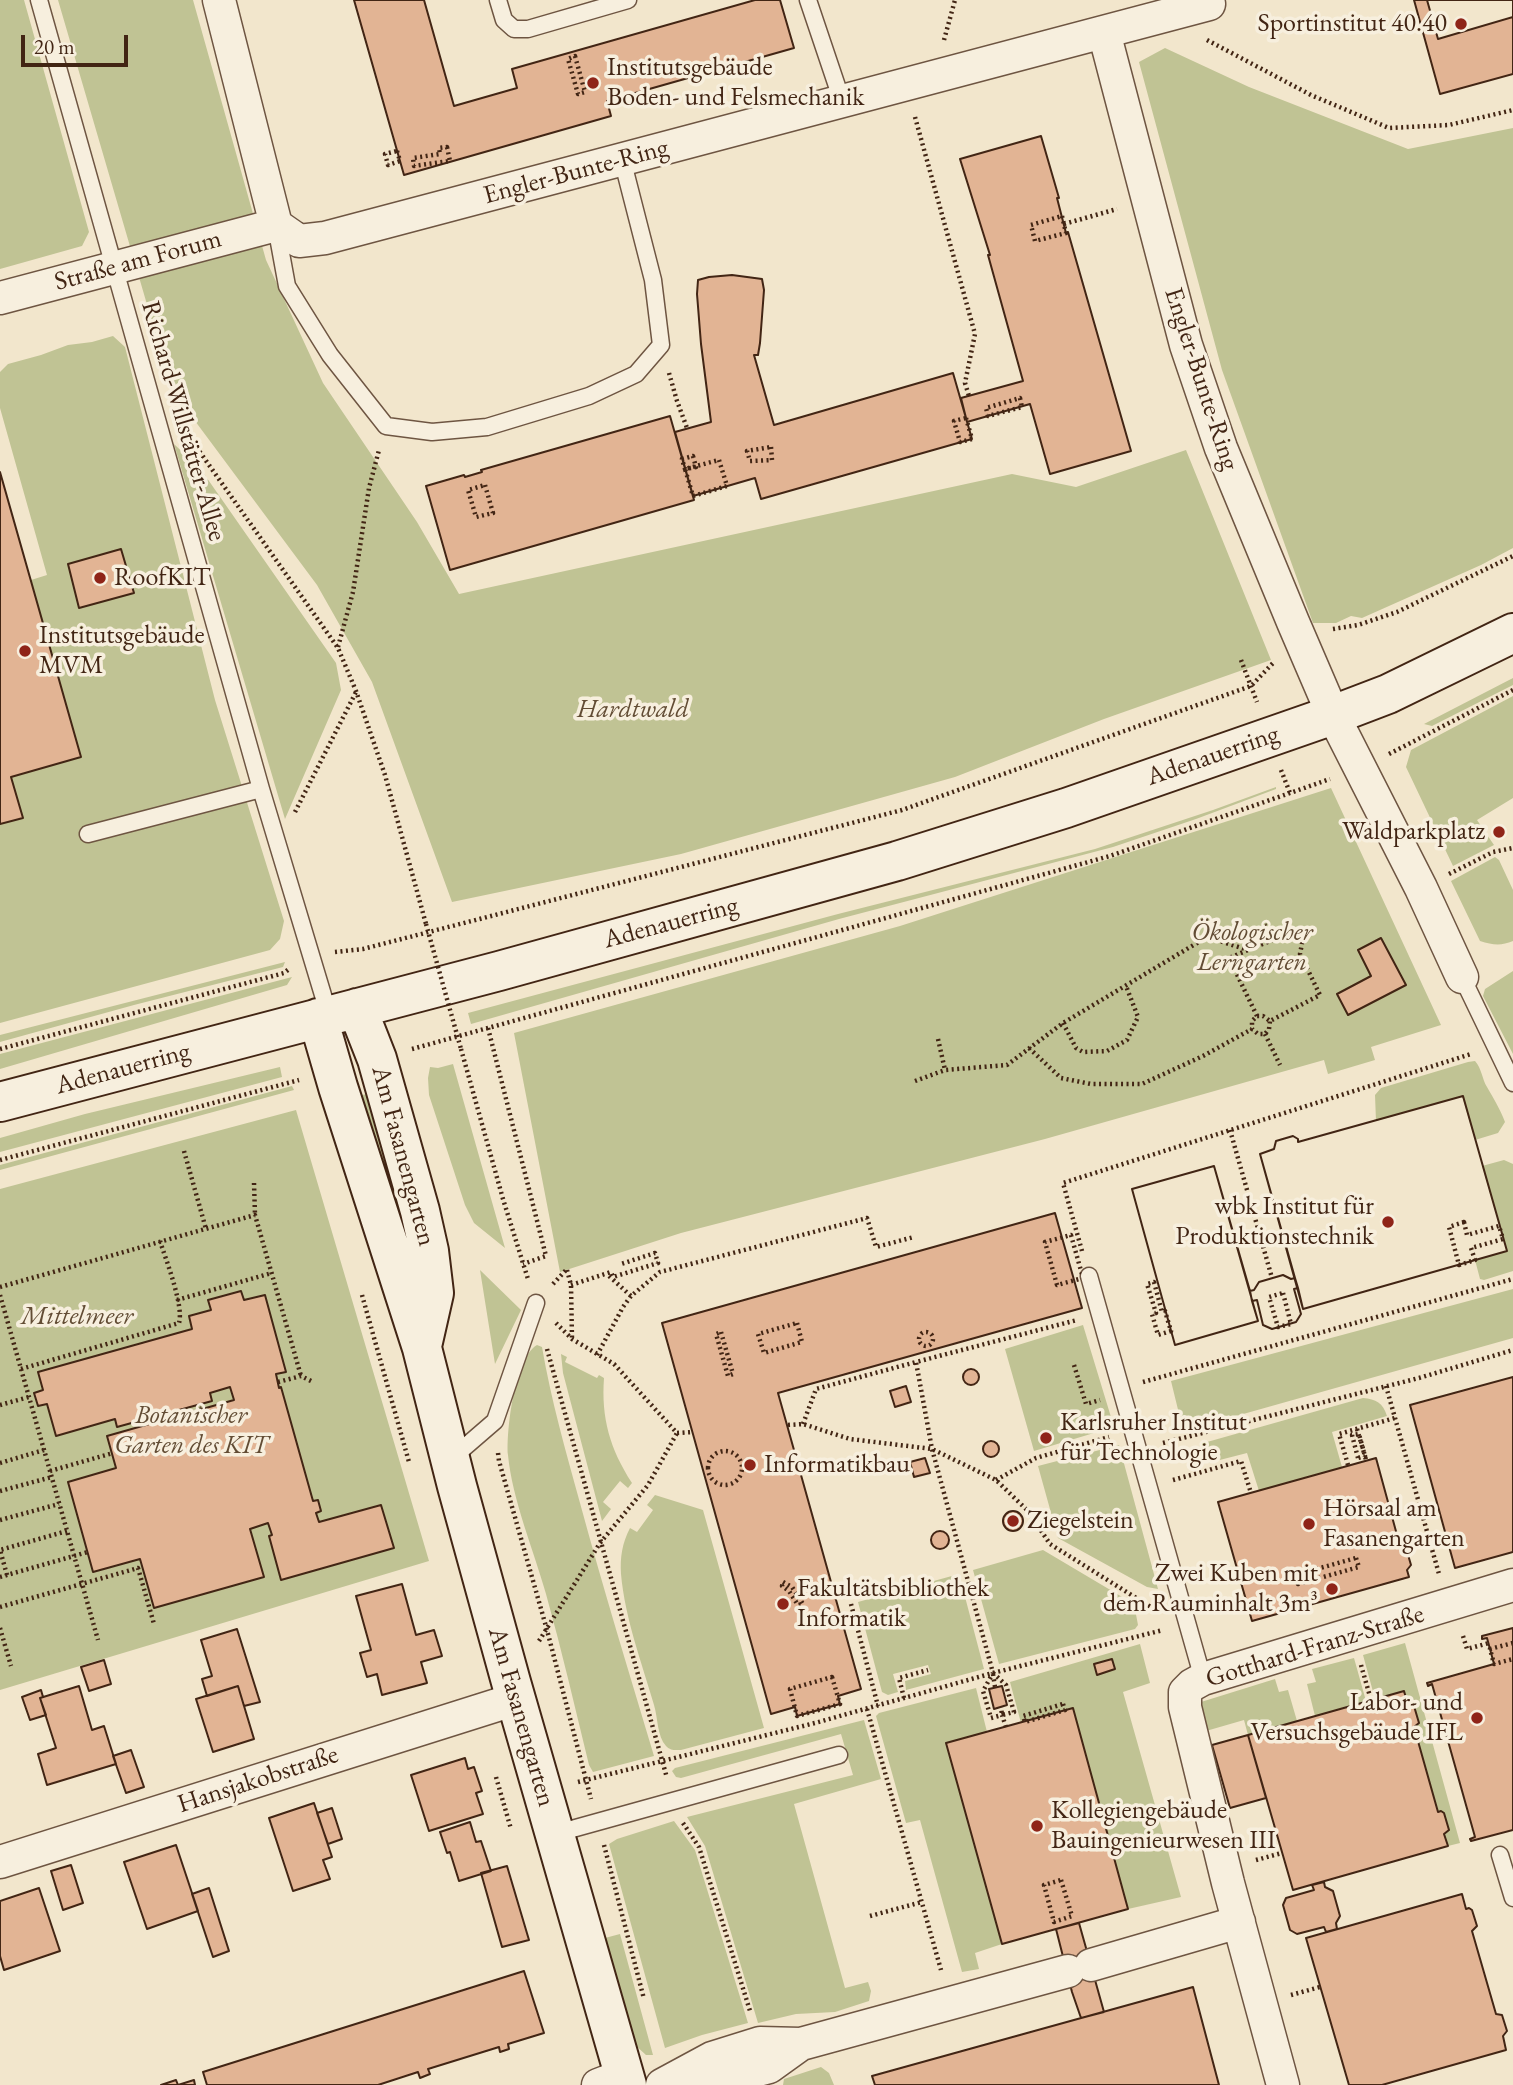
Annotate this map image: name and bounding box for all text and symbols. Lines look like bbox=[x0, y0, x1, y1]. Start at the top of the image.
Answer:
place label: Sportinstitut 40.40 bbox=[1258, 8, 1447, 40]
marker: Sportinstitut 40.40 bbox=[1453, 16, 1469, 32]
scale bar bbox=[24, 21, 131, 65]
text: 20 m bbox=[34, 33, 75, 60]
place label: Institutsgebäude Boden- und Felsmechanik bbox=[607, 52, 864, 114]
marker: Institutsgebäude Boden- und Felsmechanik bbox=[585, 75, 601, 91]
street label: Engler-Bunte-Ring bbox=[480, 132, 672, 212]
street label: Straße am Forum bbox=[51, 224, 225, 298]
street label: Engler-Bunte-Ring bbox=[1157, 284, 1245, 474]
street label: Richard-Willstätter-Allee bbox=[134, 297, 232, 545]
place label: RoofKIT bbox=[114, 562, 211, 594]
marker: RoofKIT bbox=[92, 570, 108, 586]
place label: Institutsgebäude MVM bbox=[39, 620, 205, 682]
marker: Institutsgebäude MVM bbox=[17, 643, 33, 659]
park label: Hardtwald bbox=[577, 694, 689, 726]
street label: Adenauerring bbox=[1143, 719, 1283, 793]
place label: Waldparkplatz bbox=[1342, 816, 1485, 848]
marker: Waldparkplatz bbox=[1491, 824, 1507, 840]
street label: Adenauerring bbox=[600, 890, 742, 956]
park label: Ökologischer Lerngarten bbox=[1191, 917, 1313, 978]
street label: Adenauerring bbox=[52, 1036, 194, 1102]
street label: Am Fasanengarten bbox=[364, 1063, 442, 1249]
place label: wbk Institut für Produktionstechnik bbox=[1175, 1191, 1374, 1252]
marker: wbk Institut für Produktionstechnik bbox=[1380, 1214, 1396, 1230]
park label: Mittelmeer bbox=[21, 1301, 133, 1333]
park label: Botanischer Garten des KIT bbox=[114, 1400, 268, 1462]
place label: Karlsruher Institut für Technologie bbox=[1060, 1407, 1247, 1468]
marker: Karlsruher Institut für Technologie bbox=[1038, 1430, 1054, 1446]
place label: Informatikbau bbox=[764, 1449, 910, 1481]
marker: Informatikbau bbox=[742, 1457, 758, 1473]
place label: Hörsaal am Fasanengarten bbox=[1323, 1493, 1465, 1554]
place label: Ziegelstein bbox=[1027, 1505, 1134, 1537]
marker: Ziegelstein bbox=[1005, 1513, 1021, 1529]
marker: Hörsaal am Fasanengarten bbox=[1301, 1516, 1317, 1532]
place label: Zwei Kuben mit dem Rauminhalt 3m³ bbox=[1103, 1558, 1318, 1620]
place label: Fakultätsbibliothek Informatik bbox=[797, 1573, 989, 1634]
marker: Zwei Kuben mit dem Rauminhalt 3m³ bbox=[1324, 1581, 1340, 1597]
marker: Fakultätsbibliothek Informatik bbox=[775, 1596, 791, 1612]
street label: Gotthard-Franz-Straße bbox=[1202, 1599, 1428, 1695]
street label: Am Fasanengarten bbox=[480, 1624, 562, 1810]
place label: Labor- und Versuchsgebäude IFL bbox=[1251, 1687, 1463, 1748]
marker: Labor- und Versuchsgebäude IFL bbox=[1469, 1710, 1485, 1726]
street label: Hansjakobstraße bbox=[174, 1739, 342, 1821]
place label: Kollegiengebäude Bauingenieurwesen III bbox=[1051, 1795, 1276, 1856]
marker: Kollegiengebäude Bauingenieurwesen III bbox=[1029, 1818, 1045, 1834]

